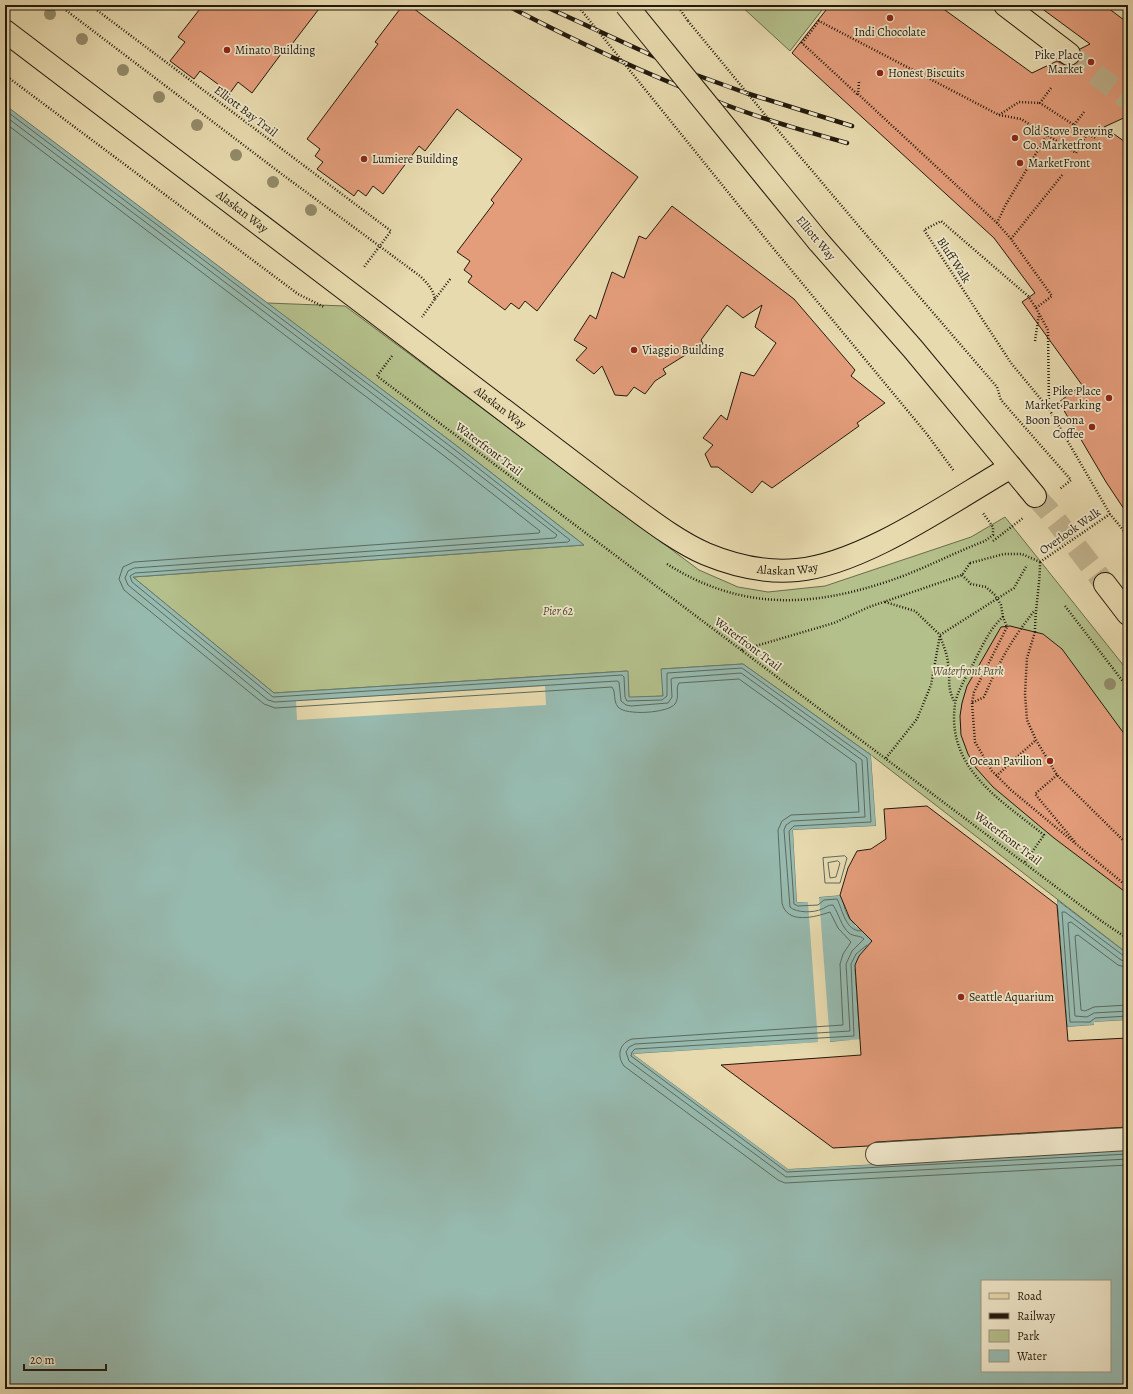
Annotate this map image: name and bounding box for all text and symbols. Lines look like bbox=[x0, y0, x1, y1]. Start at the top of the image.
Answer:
marker: Indi Chocolate bbox=[885, 13, 895, 23]
place label: Indi Chocolate bbox=[854, 24, 926, 40]
place label: Minato Building bbox=[235, 42, 315, 58]
marker: Minato Building bbox=[222, 45, 232, 55]
place label: Pike Place Market bbox=[1034, 47, 1083, 77]
marker: Pike Place Market bbox=[1086, 57, 1096, 67]
place label: Honest Biscuits bbox=[888, 65, 965, 81]
marker: Honest Biscuits bbox=[875, 68, 885, 78]
street label: Elliott Bay Trail bbox=[211, 82, 281, 140]
place label: Old Stove Brewing Co. Marketfront bbox=[1023, 123, 1113, 153]
marker: Old Stove Brewing Co. Marketfront bbox=[1010, 133, 1020, 143]
place label: Lumiere Building bbox=[372, 151, 458, 167]
marker: Lumiere Building bbox=[359, 154, 369, 164]
place label: MarketFront bbox=[1028, 155, 1090, 171]
marker: MarketFront bbox=[1015, 158, 1025, 168]
street label: Alaskan Way bbox=[212, 186, 272, 237]
street label: Elliott Way bbox=[793, 212, 840, 264]
street label: Bluff Walk bbox=[933, 234, 975, 286]
place label: Viaggio Building bbox=[641, 342, 724, 358]
marker: Viaggio Building bbox=[629, 345, 639, 355]
street label: Alaskan Way bbox=[470, 382, 530, 433]
place label: Pike Place Market Parking bbox=[1025, 383, 1101, 413]
marker: Pike Place Market Parking bbox=[1104, 393, 1114, 403]
place label: Boon Boona Coffee bbox=[1025, 412, 1084, 442]
street label: Waterfront Trail bbox=[452, 418, 526, 479]
marker: Boon Boona Coffee bbox=[1087, 422, 1097, 432]
street label: Overlook Walk bbox=[1036, 504, 1104, 558]
street label: Alaskan Way bbox=[755, 559, 820, 579]
park label: Pier 62 bbox=[543, 603, 574, 619]
street label: Waterfront Trail bbox=[711, 613, 785, 674]
park label: Waterfront Park bbox=[932, 663, 1004, 679]
place label: Ocean Pavilion bbox=[970, 753, 1042, 769]
marker: Ocean Pavilion bbox=[1045, 756, 1055, 766]
street label: Waterfront Trail bbox=[971, 807, 1045, 868]
place label: Seattle Aquarium bbox=[969, 989, 1054, 1005]
marker: Seattle Aquarium bbox=[956, 992, 966, 1002]
legend bbox=[981, 1280, 1111, 1372]
text: Road bbox=[1017, 1288, 1043, 1304]
text: Railway bbox=[1017, 1308, 1056, 1324]
text: Park bbox=[1017, 1328, 1040, 1344]
scale bar bbox=[24, 1346, 106, 1372]
text: Water bbox=[1016, 1348, 1047, 1364]
text: 20 m bbox=[30, 1352, 54, 1368]

